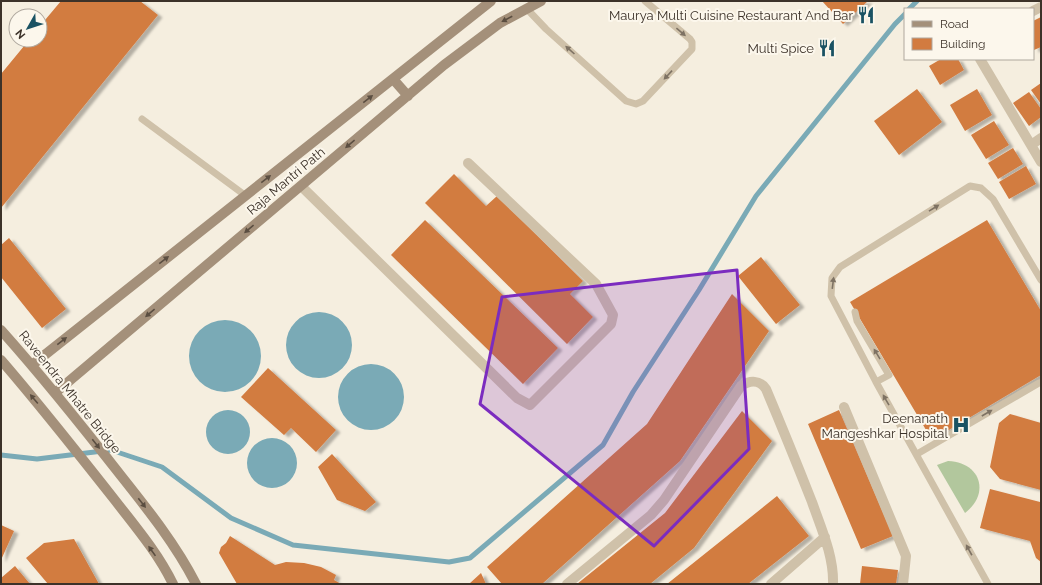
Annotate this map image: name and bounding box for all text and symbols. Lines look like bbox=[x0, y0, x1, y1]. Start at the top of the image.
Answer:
restaurant icon: Maurya Multi Cuisine Restaurant And Bar bbox=[856, 5, 876, 25]
north arrow bbox=[8, 8, 48, 48]
place label: Maurya Multi Cuisine Restaurant And Bar bbox=[609, 8, 853, 23]
legend bbox=[904, 8, 1034, 60]
one-way arrow bbox=[501, 16, 512, 23]
text: Road bbox=[940, 17, 969, 31]
text: N bbox=[13, 27, 28, 41]
one-way arrow bbox=[675, 27, 686, 36]
text: Building bbox=[940, 37, 986, 51]
restaurant icon: Multi Spice bbox=[817, 38, 837, 58]
place label: Multi Spice bbox=[747, 41, 814, 56]
one-way arrow bbox=[565, 45, 575, 55]
one-way arrow bbox=[663, 70, 673, 80]
one-way arrow bbox=[362, 94, 373, 103]
one-way arrow bbox=[345, 139, 356, 148]
street label: Raja Mantri Path bbox=[244, 144, 328, 218]
one-way arrow bbox=[261, 175, 272, 184]
one-way arrow bbox=[929, 204, 939, 212]
one-way arrow bbox=[244, 224, 255, 233]
one-way arrow bbox=[159, 256, 170, 264]
one-way arrow bbox=[829, 277, 836, 289]
one-way arrow bbox=[145, 308, 155, 317]
street label: Raveendra Mhatre Bridge bbox=[16, 328, 124, 457]
one-way arrow bbox=[57, 336, 68, 345]
one-way arrow bbox=[873, 348, 880, 360]
one-way arrow bbox=[30, 394, 39, 404]
one-way arrow bbox=[882, 394, 889, 406]
one-way arrow bbox=[981, 410, 993, 417]
place label: Deenanath Mangeshkar Hospital bbox=[822, 411, 948, 441]
hospital icon: Deenanath Mangeshkar Hospital bbox=[951, 415, 971, 435]
one-way arrow bbox=[92, 439, 101, 450]
one-way arrow bbox=[138, 497, 146, 508]
one-way arrow bbox=[966, 544, 973, 556]
one-way arrow bbox=[148, 546, 156, 556]

